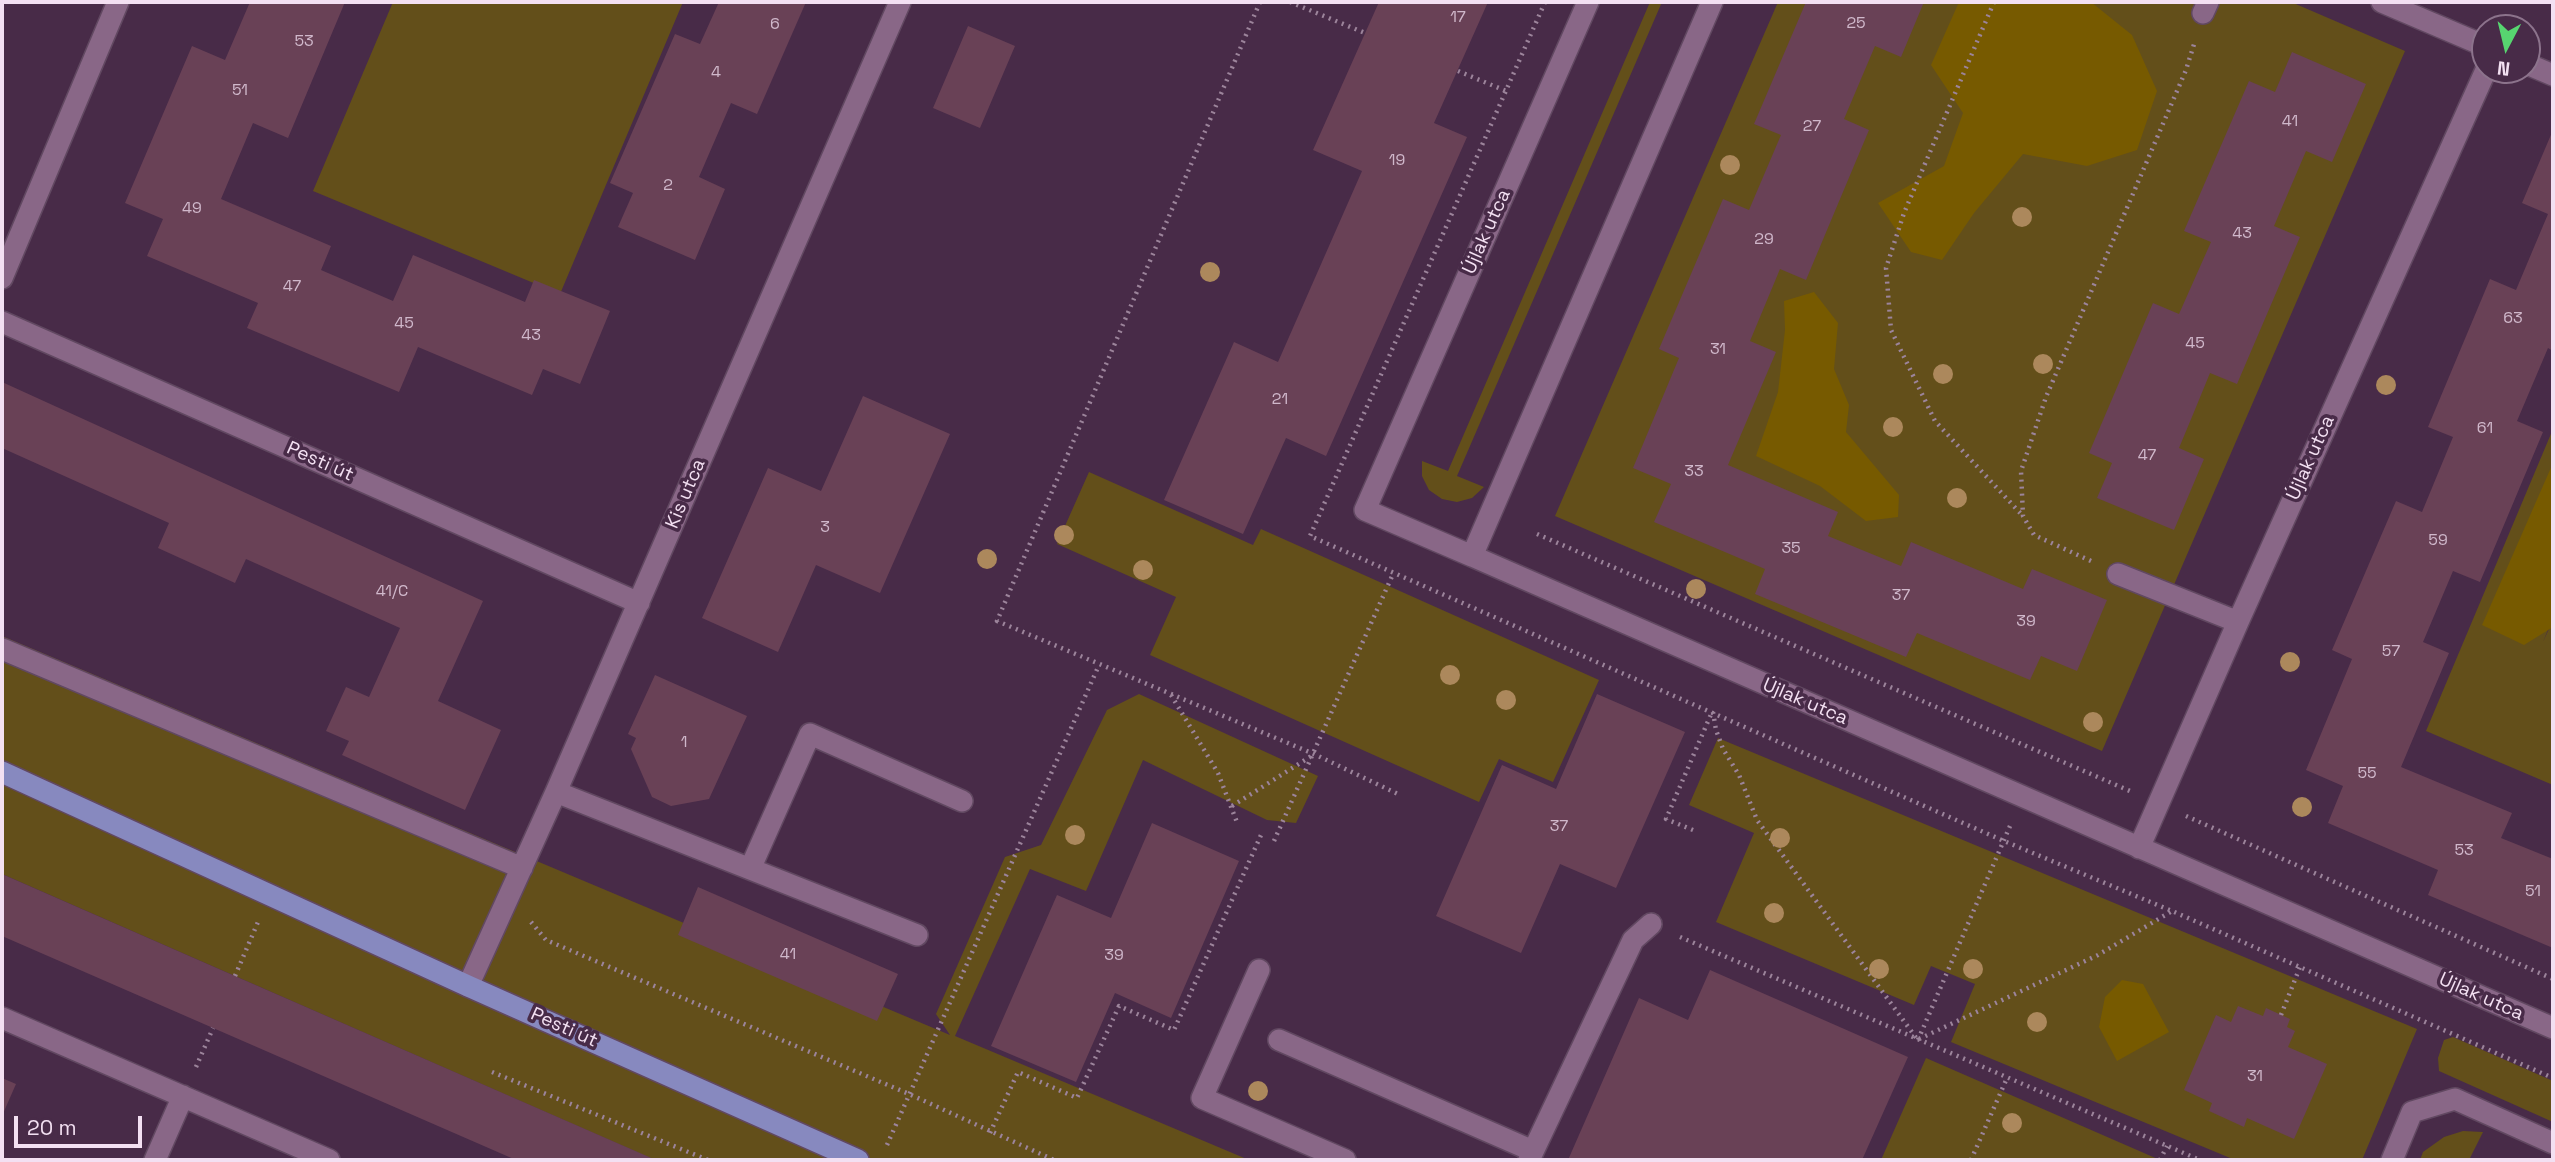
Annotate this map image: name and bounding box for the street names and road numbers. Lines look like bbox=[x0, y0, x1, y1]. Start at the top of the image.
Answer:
street label: Újlak utca bbox=[1458, 186, 1516, 278]
street label: Újlak utca bbox=[2282, 412, 2340, 504]
street label: Pesti út bbox=[283, 437, 357, 487]
street label: Kis utca bbox=[661, 456, 711, 532]
street label: Újlak utca bbox=[1759, 674, 1851, 730]
street label: Újlak utca bbox=[2435, 968, 2527, 1026]
street label: Pesti út bbox=[527, 1003, 601, 1053]

